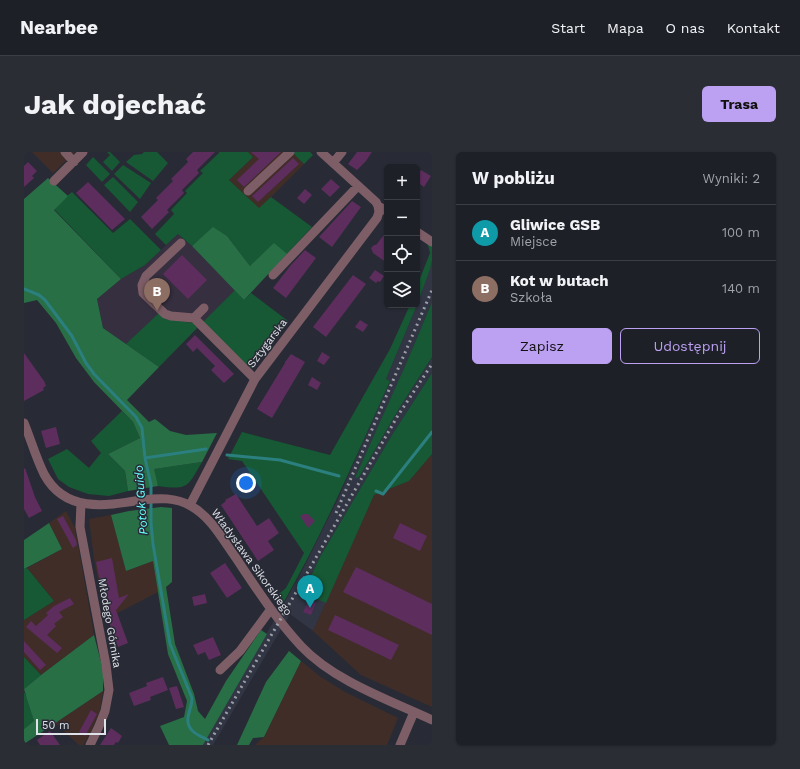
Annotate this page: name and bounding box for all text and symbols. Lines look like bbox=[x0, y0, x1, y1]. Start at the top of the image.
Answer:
text: Nearbee bbox=[20, 16, 98, 39]
text: Start bbox=[551, 20, 585, 36]
text: Mapa bbox=[607, 20, 644, 36]
text: O nas bbox=[666, 20, 705, 36]
text: Kontakt bbox=[727, 20, 780, 36]
button: Trasa bbox=[702, 86, 776, 122]
text: Jak dojechać bbox=[24, 88, 206, 121]
map controls bbox=[384, 164, 420, 308]
button: + bbox=[384, 164, 420, 200]
text: W pobliżu bbox=[472, 168, 555, 188]
text: Wyniki: 2 bbox=[703, 171, 760, 186]
button: − bbox=[384, 200, 420, 236]
text: Gliwice GSB bbox=[510, 216, 600, 234]
text: A bbox=[481, 225, 489, 240]
text: 100 m bbox=[722, 225, 760, 240]
text: Miejsce bbox=[510, 234, 557, 249]
button: locate bbox=[384, 236, 420, 272]
button: layers bbox=[384, 272, 420, 308]
text: Kot w butach bbox=[510, 272, 609, 290]
pin: B bbox=[144, 278, 170, 311]
text: B bbox=[481, 281, 489, 296]
text: 140 m bbox=[722, 281, 760, 296]
text: Szkoła bbox=[510, 290, 552, 305]
street label: Sztygarska bbox=[245, 316, 290, 370]
button: Zapisz bbox=[472, 328, 612, 364]
button: Udostępnij bbox=[620, 328, 760, 364]
water label: Potok Guido bbox=[132, 465, 150, 535]
your location bbox=[236, 473, 256, 493]
street label: Władysława Sikorskiego bbox=[209, 506, 295, 618]
pin: A bbox=[297, 575, 323, 608]
street label: Młodego Górnika bbox=[95, 577, 124, 669]
scale bar bbox=[36, 717, 106, 736]
text: 50 m bbox=[42, 719, 69, 732]

